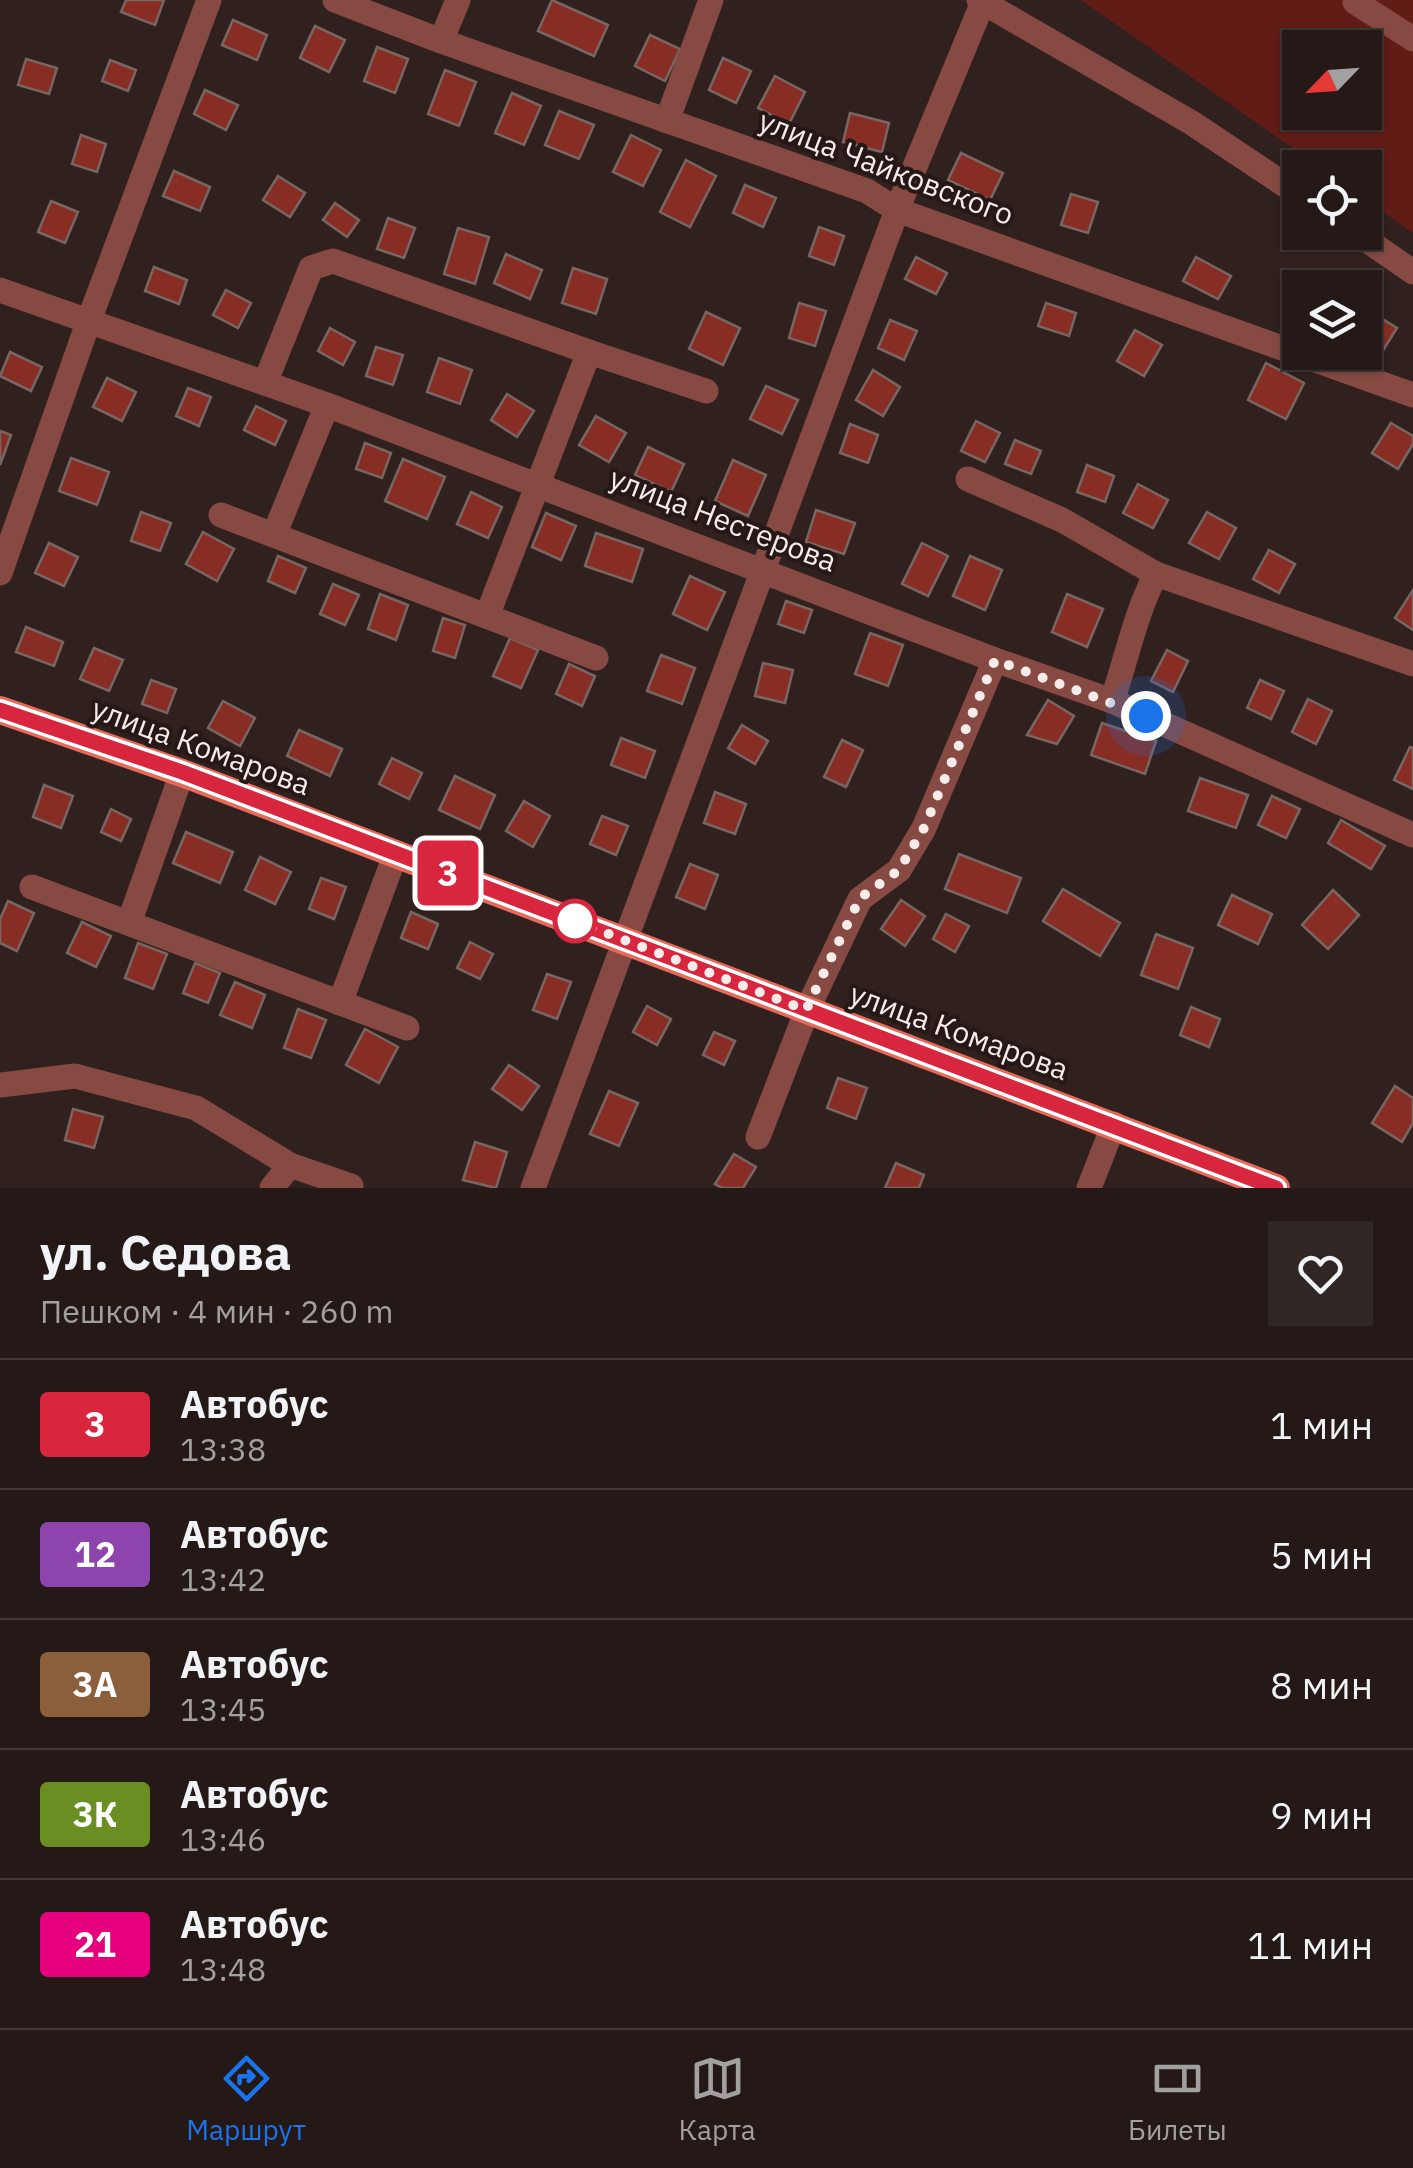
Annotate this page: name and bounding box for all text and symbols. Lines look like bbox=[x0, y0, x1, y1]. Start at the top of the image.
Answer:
north arrow bbox=[1282, 30, 1382, 130]
map controls bbox=[1282, 30, 1382, 370]
street label: улица Чайковского bbox=[754, 100, 1020, 233]
button: locate bbox=[1282, 150, 1382, 250]
button: layers bbox=[1282, 270, 1382, 370]
street label: улица Нестерова bbox=[604, 457, 843, 580]
street label: улица Комарова bbox=[87, 688, 316, 803]
your location bbox=[1121, 691, 1171, 741]
line badge: 3 bbox=[416, 840, 480, 906]
text: 3 bbox=[437, 850, 459, 896]
unlabelled marker bbox=[554, 900, 596, 942]
street label: улица Комарова bbox=[845, 973, 1074, 1088]
text: ул. Седова bbox=[40, 1221, 291, 1283]
button: heart bbox=[1268, 1221, 1373, 1326]
text: Пешком · 4 мин · 260 m bbox=[40, 1290, 393, 1332]
text: Автобус bbox=[180, 1379, 329, 1428]
text: 1 мин bbox=[1270, 1400, 1373, 1449]
text: 3 bbox=[84, 1401, 106, 1447]
text: 13:38 bbox=[180, 1428, 266, 1470]
text: Автобус bbox=[180, 1509, 329, 1558]
text: 5 мин bbox=[1270, 1530, 1373, 1579]
text: 12 bbox=[74, 1531, 116, 1577]
text: 13:42 bbox=[180, 1558, 266, 1600]
text: Автобус bbox=[180, 1639, 329, 1688]
text: 8 мин bbox=[1270, 1660, 1373, 1709]
text: 3А bbox=[73, 1661, 117, 1707]
text: 13:45 bbox=[180, 1688, 266, 1730]
text: Автобус bbox=[180, 1769, 329, 1818]
text: 9 мин bbox=[1270, 1790, 1373, 1839]
text: 3К bbox=[73, 1791, 117, 1837]
text: 13:46 bbox=[180, 1818, 266, 1860]
text: Автобус bbox=[180, 1899, 329, 1948]
text: 11 мин bbox=[1247, 1920, 1373, 1969]
text: 21 bbox=[74, 1921, 116, 1967]
text: 13:48 bbox=[180, 1948, 266, 1990]
tab: Маршрут bbox=[186, 2051, 306, 2148]
tab: Карта bbox=[679, 2051, 756, 2148]
tab: Билеты bbox=[1128, 2051, 1227, 2148]

